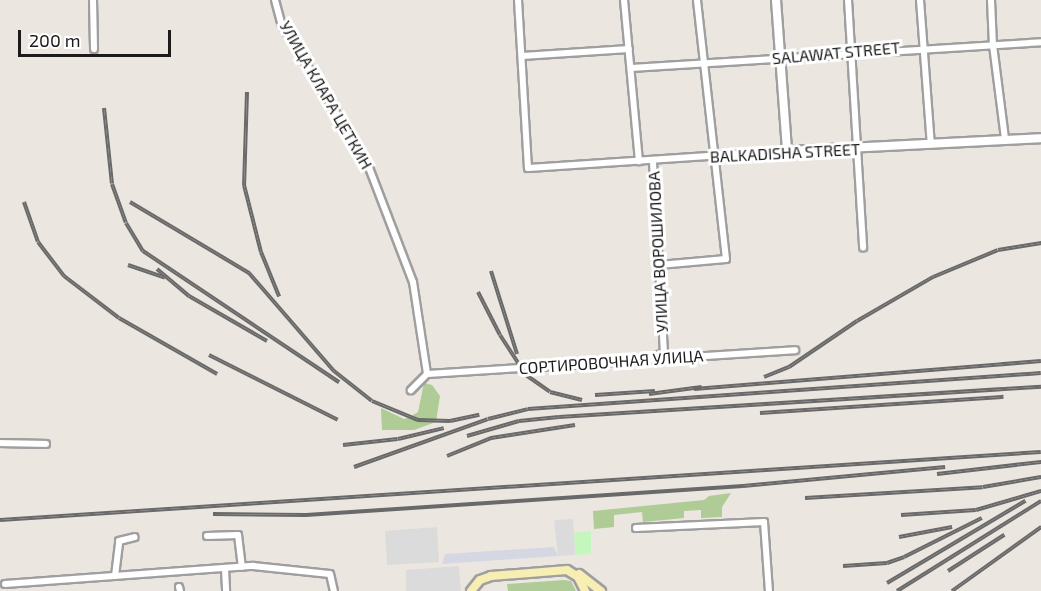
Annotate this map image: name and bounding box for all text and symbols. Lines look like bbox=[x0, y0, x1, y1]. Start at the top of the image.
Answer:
street label: УЛИЦА КЛАРА ЦЕТКИН bbox=[276, 17, 376, 173]
scale bar bbox=[21, 18, 174, 56]
text: 200 m bbox=[29, 29, 81, 51]
street label: SALAWAT STREET bbox=[771, 38, 901, 68]
street label: BALKADISHA STREET bbox=[709, 139, 861, 167]
street label: УЛИЦА ВОРОШИЛОВА bbox=[644, 171, 672, 333]
street label: СОРТИРОВОЧНАЯ УЛИЦА bbox=[518, 346, 704, 378]

